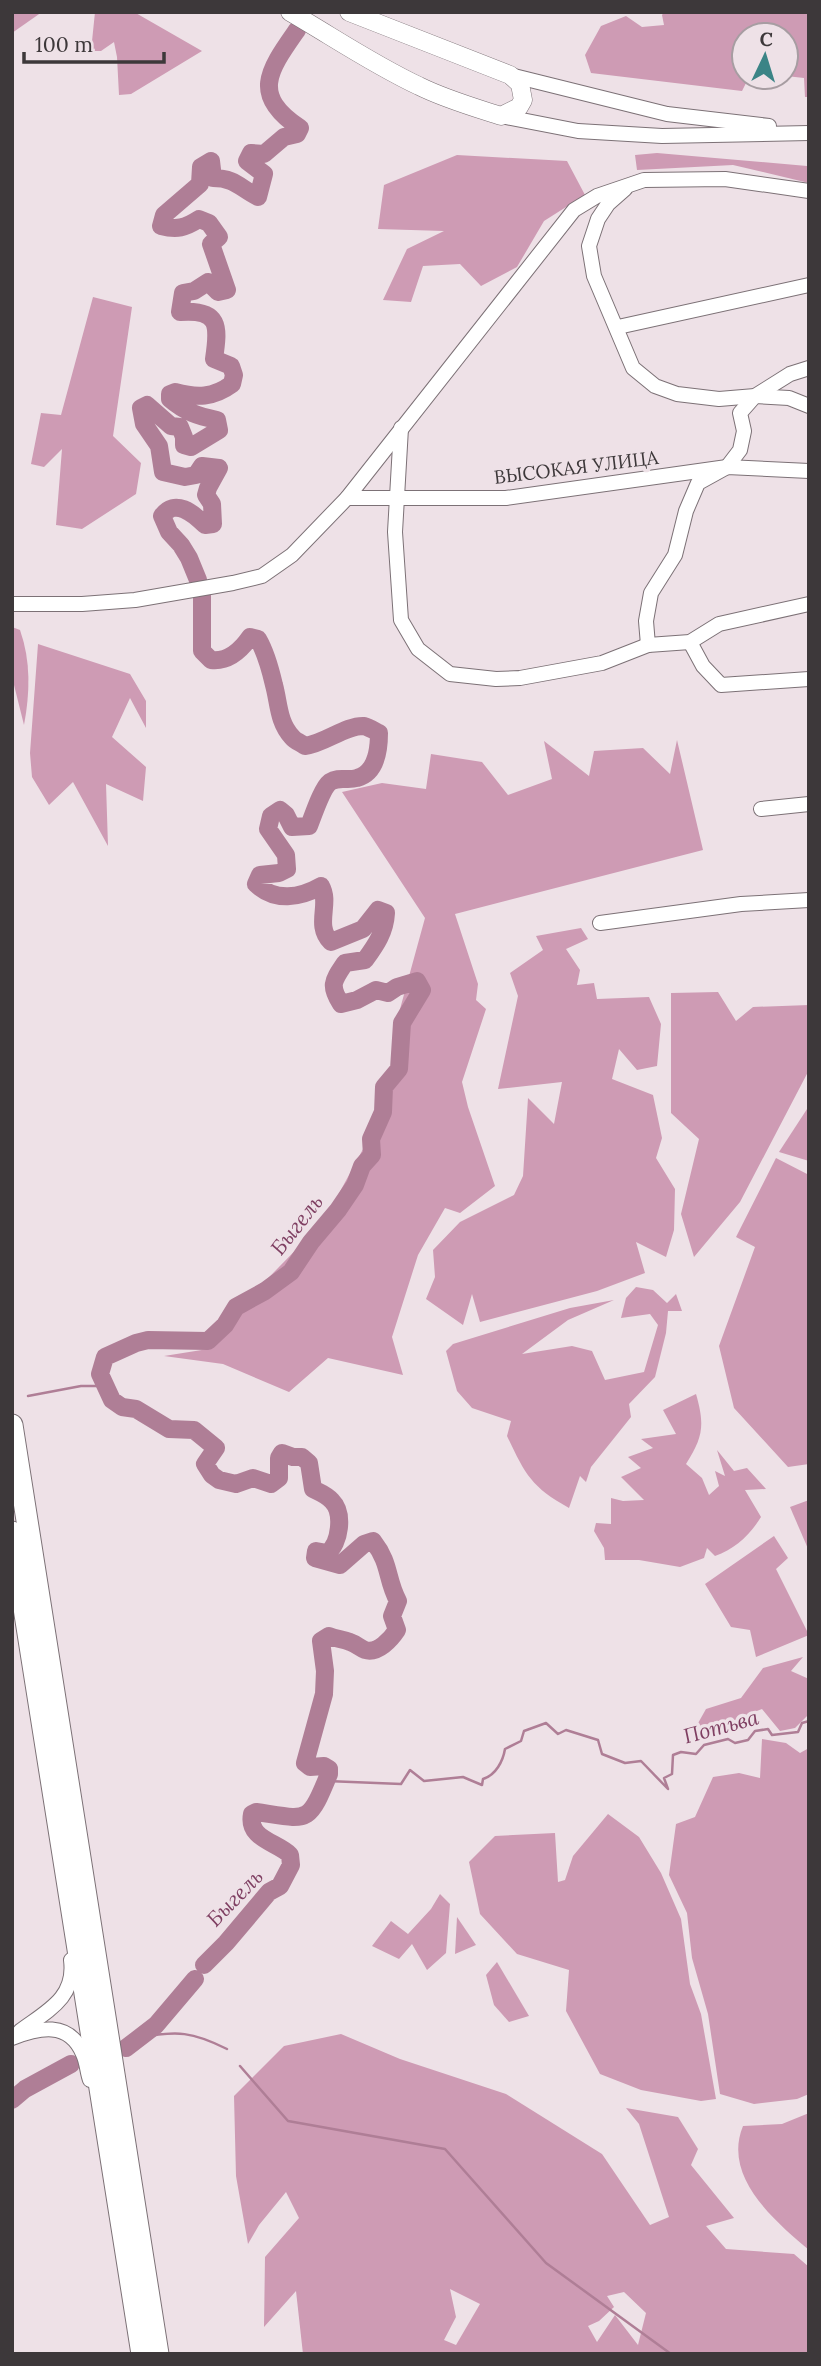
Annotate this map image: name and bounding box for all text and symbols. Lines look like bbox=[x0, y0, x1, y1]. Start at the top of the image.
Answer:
scale bar bbox=[24, 21, 164, 65]
north arrow bbox=[730, 21, 800, 91]
text: С bbox=[759, 27, 774, 51]
text: 100 m bbox=[35, 31, 93, 58]
street label: ВЫСОКАЯ УЛИЦА bbox=[492, 445, 661, 489]
water label: Быгель bbox=[264, 1189, 329, 1261]
water label: Потьва bbox=[680, 1703, 762, 1749]
water label: Быгель bbox=[201, 1863, 269, 1932]

